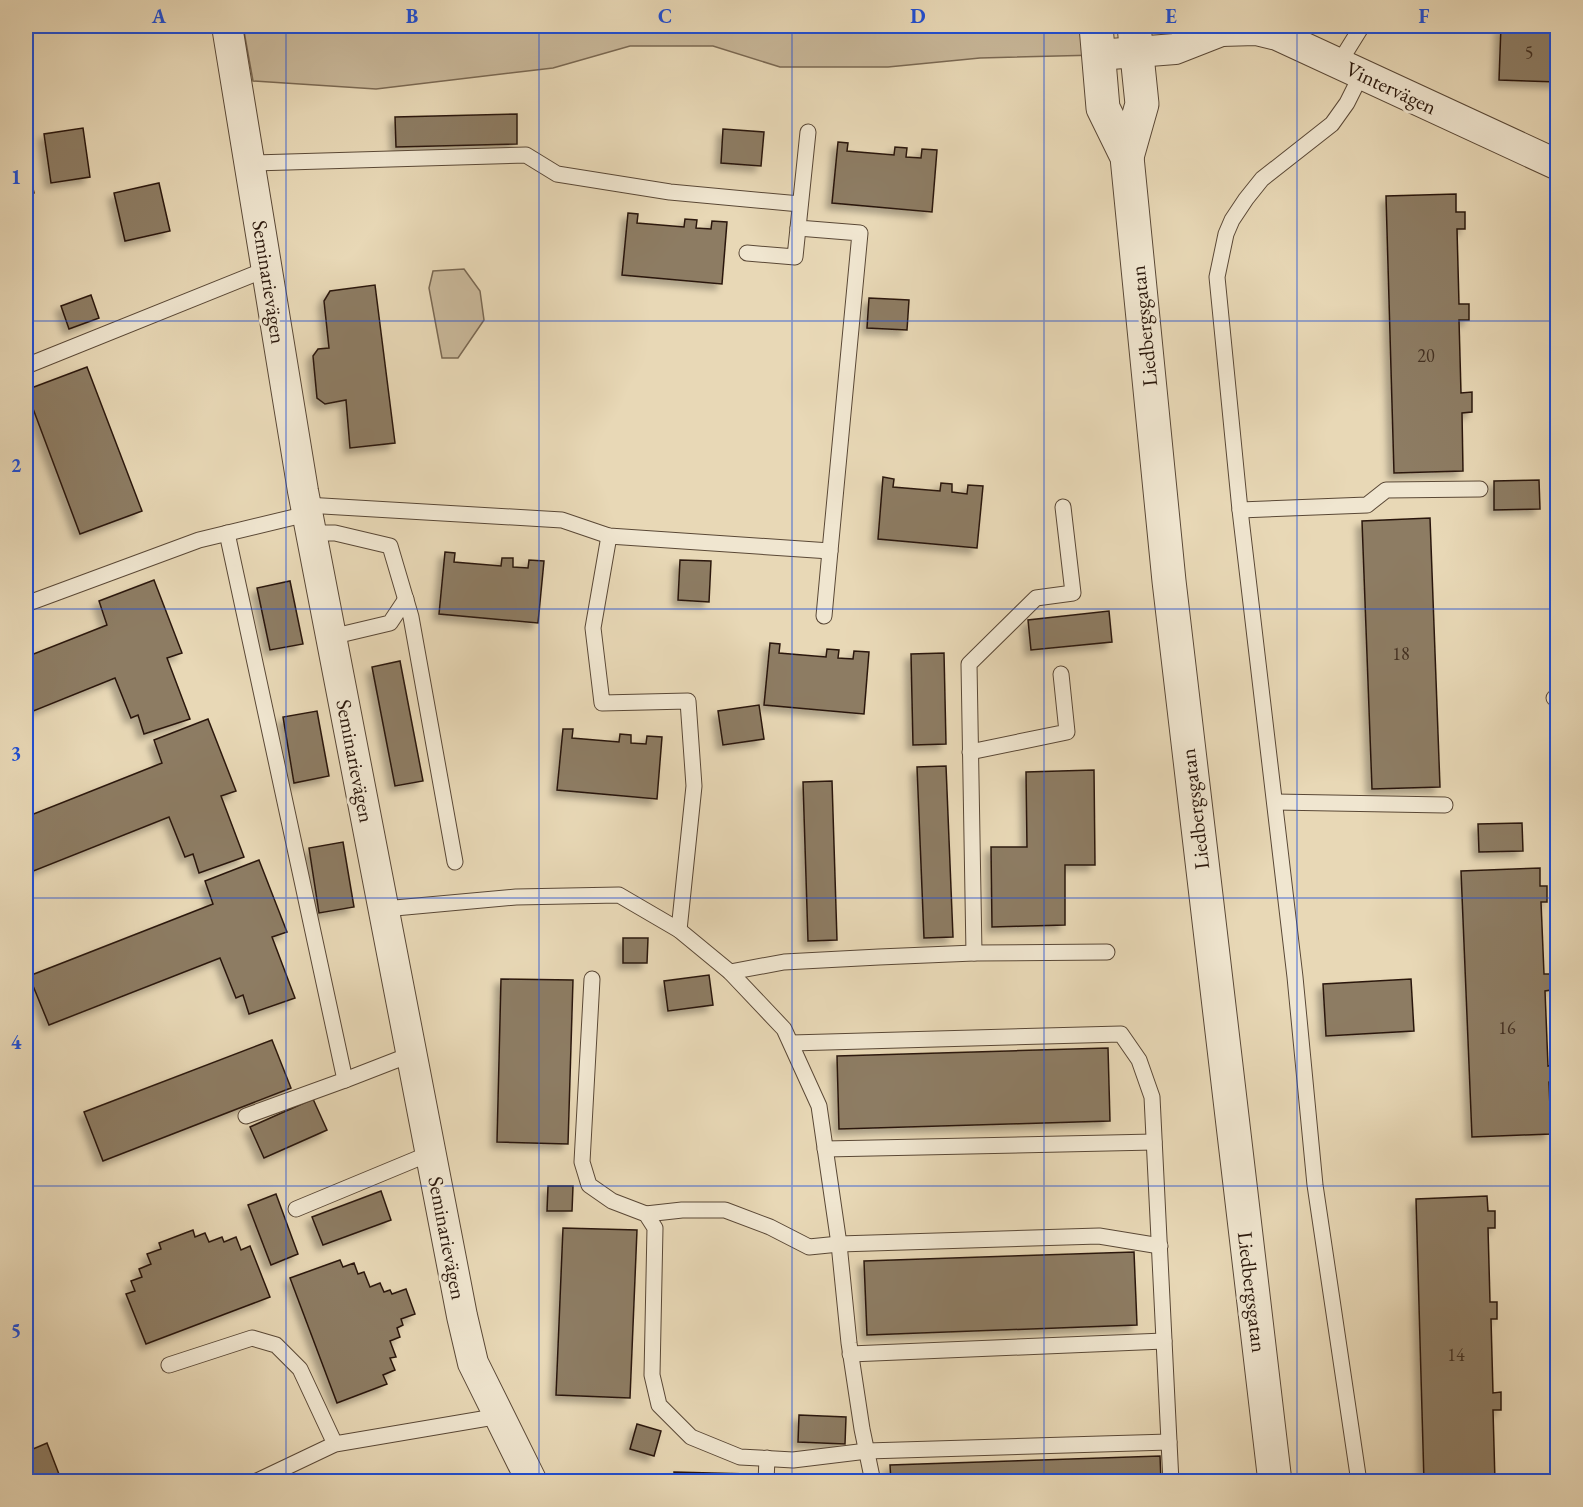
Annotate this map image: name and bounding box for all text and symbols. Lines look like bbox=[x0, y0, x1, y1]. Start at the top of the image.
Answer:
text: A bbox=[151, 3, 167, 29]
text: B bbox=[406, 3, 418, 29]
text: C bbox=[658, 3, 672, 29]
text: D bbox=[910, 3, 926, 29]
text: E bbox=[1165, 3, 1177, 29]
text: F bbox=[1419, 3, 1430, 29]
house number: 5 bbox=[1525, 41, 1533, 64]
street label: Vintervägen bbox=[1341, 55, 1441, 120]
text: 1 bbox=[11, 164, 21, 190]
street label: Seminarievägen bbox=[246, 218, 293, 346]
street label: Liedbergsgatan bbox=[1124, 264, 1163, 388]
house number: 20 bbox=[1417, 344, 1435, 367]
text: 2 bbox=[11, 452, 22, 478]
house number: 18 bbox=[1392, 642, 1410, 665]
street label: Seminarievägen bbox=[330, 697, 381, 825]
text: 3 bbox=[11, 740, 21, 766]
street label: Liedbergsgatan bbox=[1174, 747, 1215, 871]
house number: 16 bbox=[1498, 1016, 1516, 1039]
text: 4 bbox=[11, 1029, 22, 1055]
street label: Seminarievägen bbox=[422, 1174, 473, 1302]
street label: Liedbergsgatan bbox=[1232, 1230, 1273, 1354]
text: 5 bbox=[11, 1317, 21, 1343]
house number: 14 bbox=[1447, 1343, 1465, 1366]

